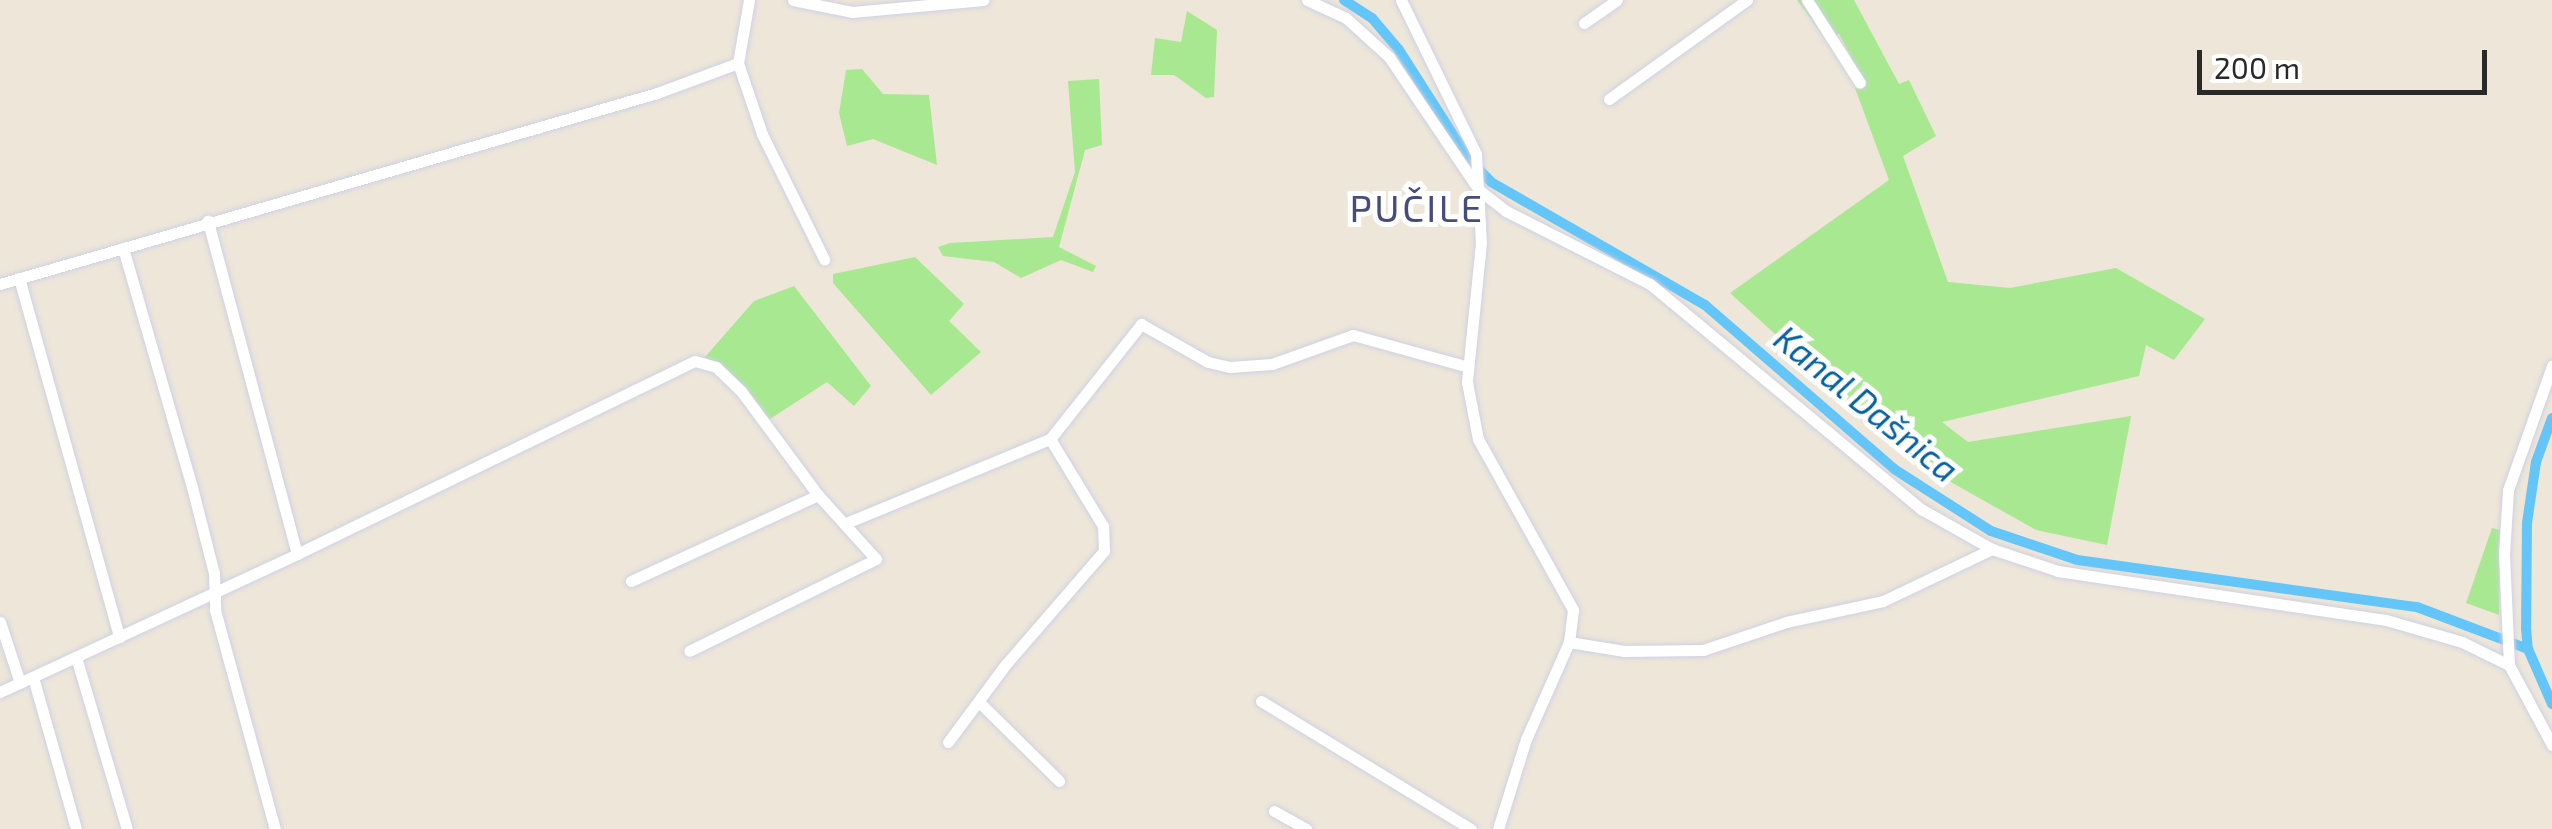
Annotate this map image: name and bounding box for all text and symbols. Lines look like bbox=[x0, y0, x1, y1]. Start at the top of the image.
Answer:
scale bar bbox=[2202, 30, 2492, 92]
text: 200 m bbox=[2214, 49, 2300, 85]
district label: PUČILE bbox=[1349, 185, 1485, 231]
water label: Kanal Dašnica bbox=[1766, 316, 1968, 490]

